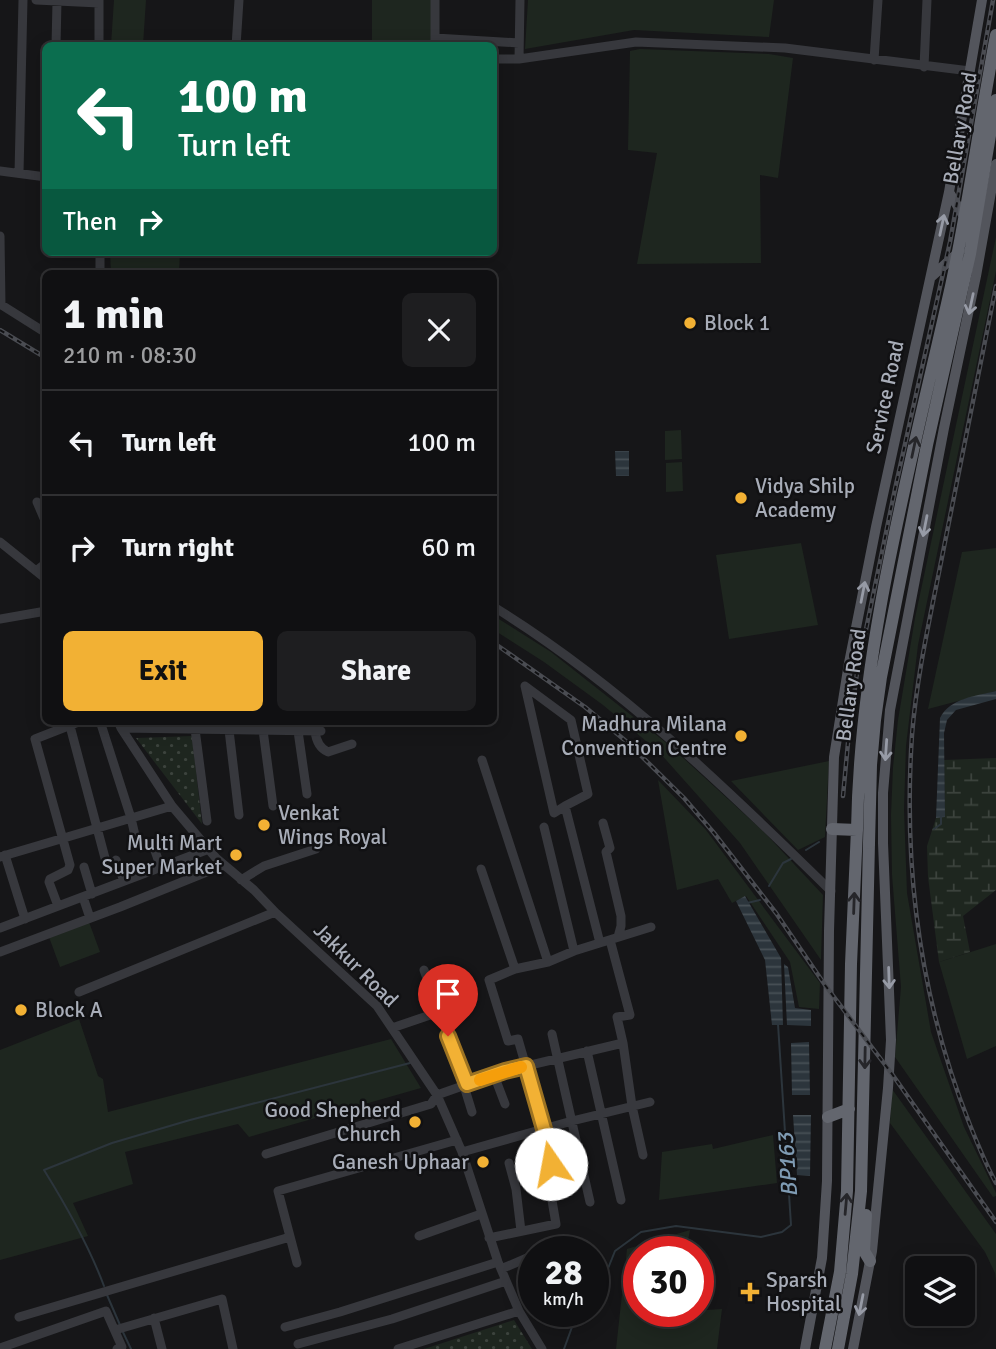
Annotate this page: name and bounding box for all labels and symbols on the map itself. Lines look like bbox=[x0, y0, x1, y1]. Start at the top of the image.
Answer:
street label: Bellary Road bbox=[937, 70, 983, 186]
one-way arrow bbox=[935, 214, 949, 237]
one-way arrow bbox=[963, 292, 977, 315]
place label: Block 1 bbox=[704, 310, 770, 336]
marker: Block 1 bbox=[682, 315, 698, 331]
street label: Service Road bbox=[860, 338, 910, 456]
one-way arrow bbox=[907, 436, 921, 459]
place label: Vidya Shilp Academy bbox=[755, 473, 855, 523]
marker: Vidya Shilp Academy bbox=[733, 490, 749, 506]
one-way arrow bbox=[917, 514, 931, 537]
one-way arrow bbox=[857, 581, 871, 604]
street label: Bellary Road bbox=[830, 627, 872, 743]
place label: Madhura Milana Convention Centre bbox=[561, 711, 727, 761]
marker: Madhura Milana Convention Centre bbox=[733, 728, 749, 744]
one-way arrow bbox=[879, 739, 892, 761]
place label: Venkat Wings Royal bbox=[278, 800, 387, 850]
marker: Venkat Wings Royal bbox=[256, 817, 272, 833]
place label: Multi Mart Super Market bbox=[102, 830, 222, 880]
marker: Multi Mart Super Market bbox=[228, 847, 244, 863]
one-way arrow bbox=[847, 892, 860, 915]
street label: Jakkur Road bbox=[308, 917, 404, 1013]
pin bbox=[418, 964, 478, 1036]
one-way arrow bbox=[882, 966, 895, 989]
place label: Block A bbox=[35, 997, 103, 1023]
marker: Block A bbox=[13, 1002, 29, 1018]
one-way arrow bbox=[858, 1047, 872, 1070]
place label: Good Shepherd Church bbox=[265, 1097, 401, 1147]
marker: Good Shepherd Church bbox=[407, 1114, 423, 1130]
position arrow bbox=[514, 1127, 588, 1201]
water label: BP163 bbox=[771, 1130, 804, 1198]
place label: Ganesh Uphaar bbox=[332, 1149, 469, 1175]
marker: Ganesh Uphaar bbox=[475, 1154, 491, 1170]
one-way arrow bbox=[840, 1193, 853, 1216]
speed limit sign: 30 bbox=[623, 1236, 714, 1327]
place label: Sparsh Hospital bbox=[766, 1267, 841, 1317]
marker: Sparsh Hospital bbox=[740, 1282, 760, 1302]
one-way arrow bbox=[854, 1293, 867, 1316]

